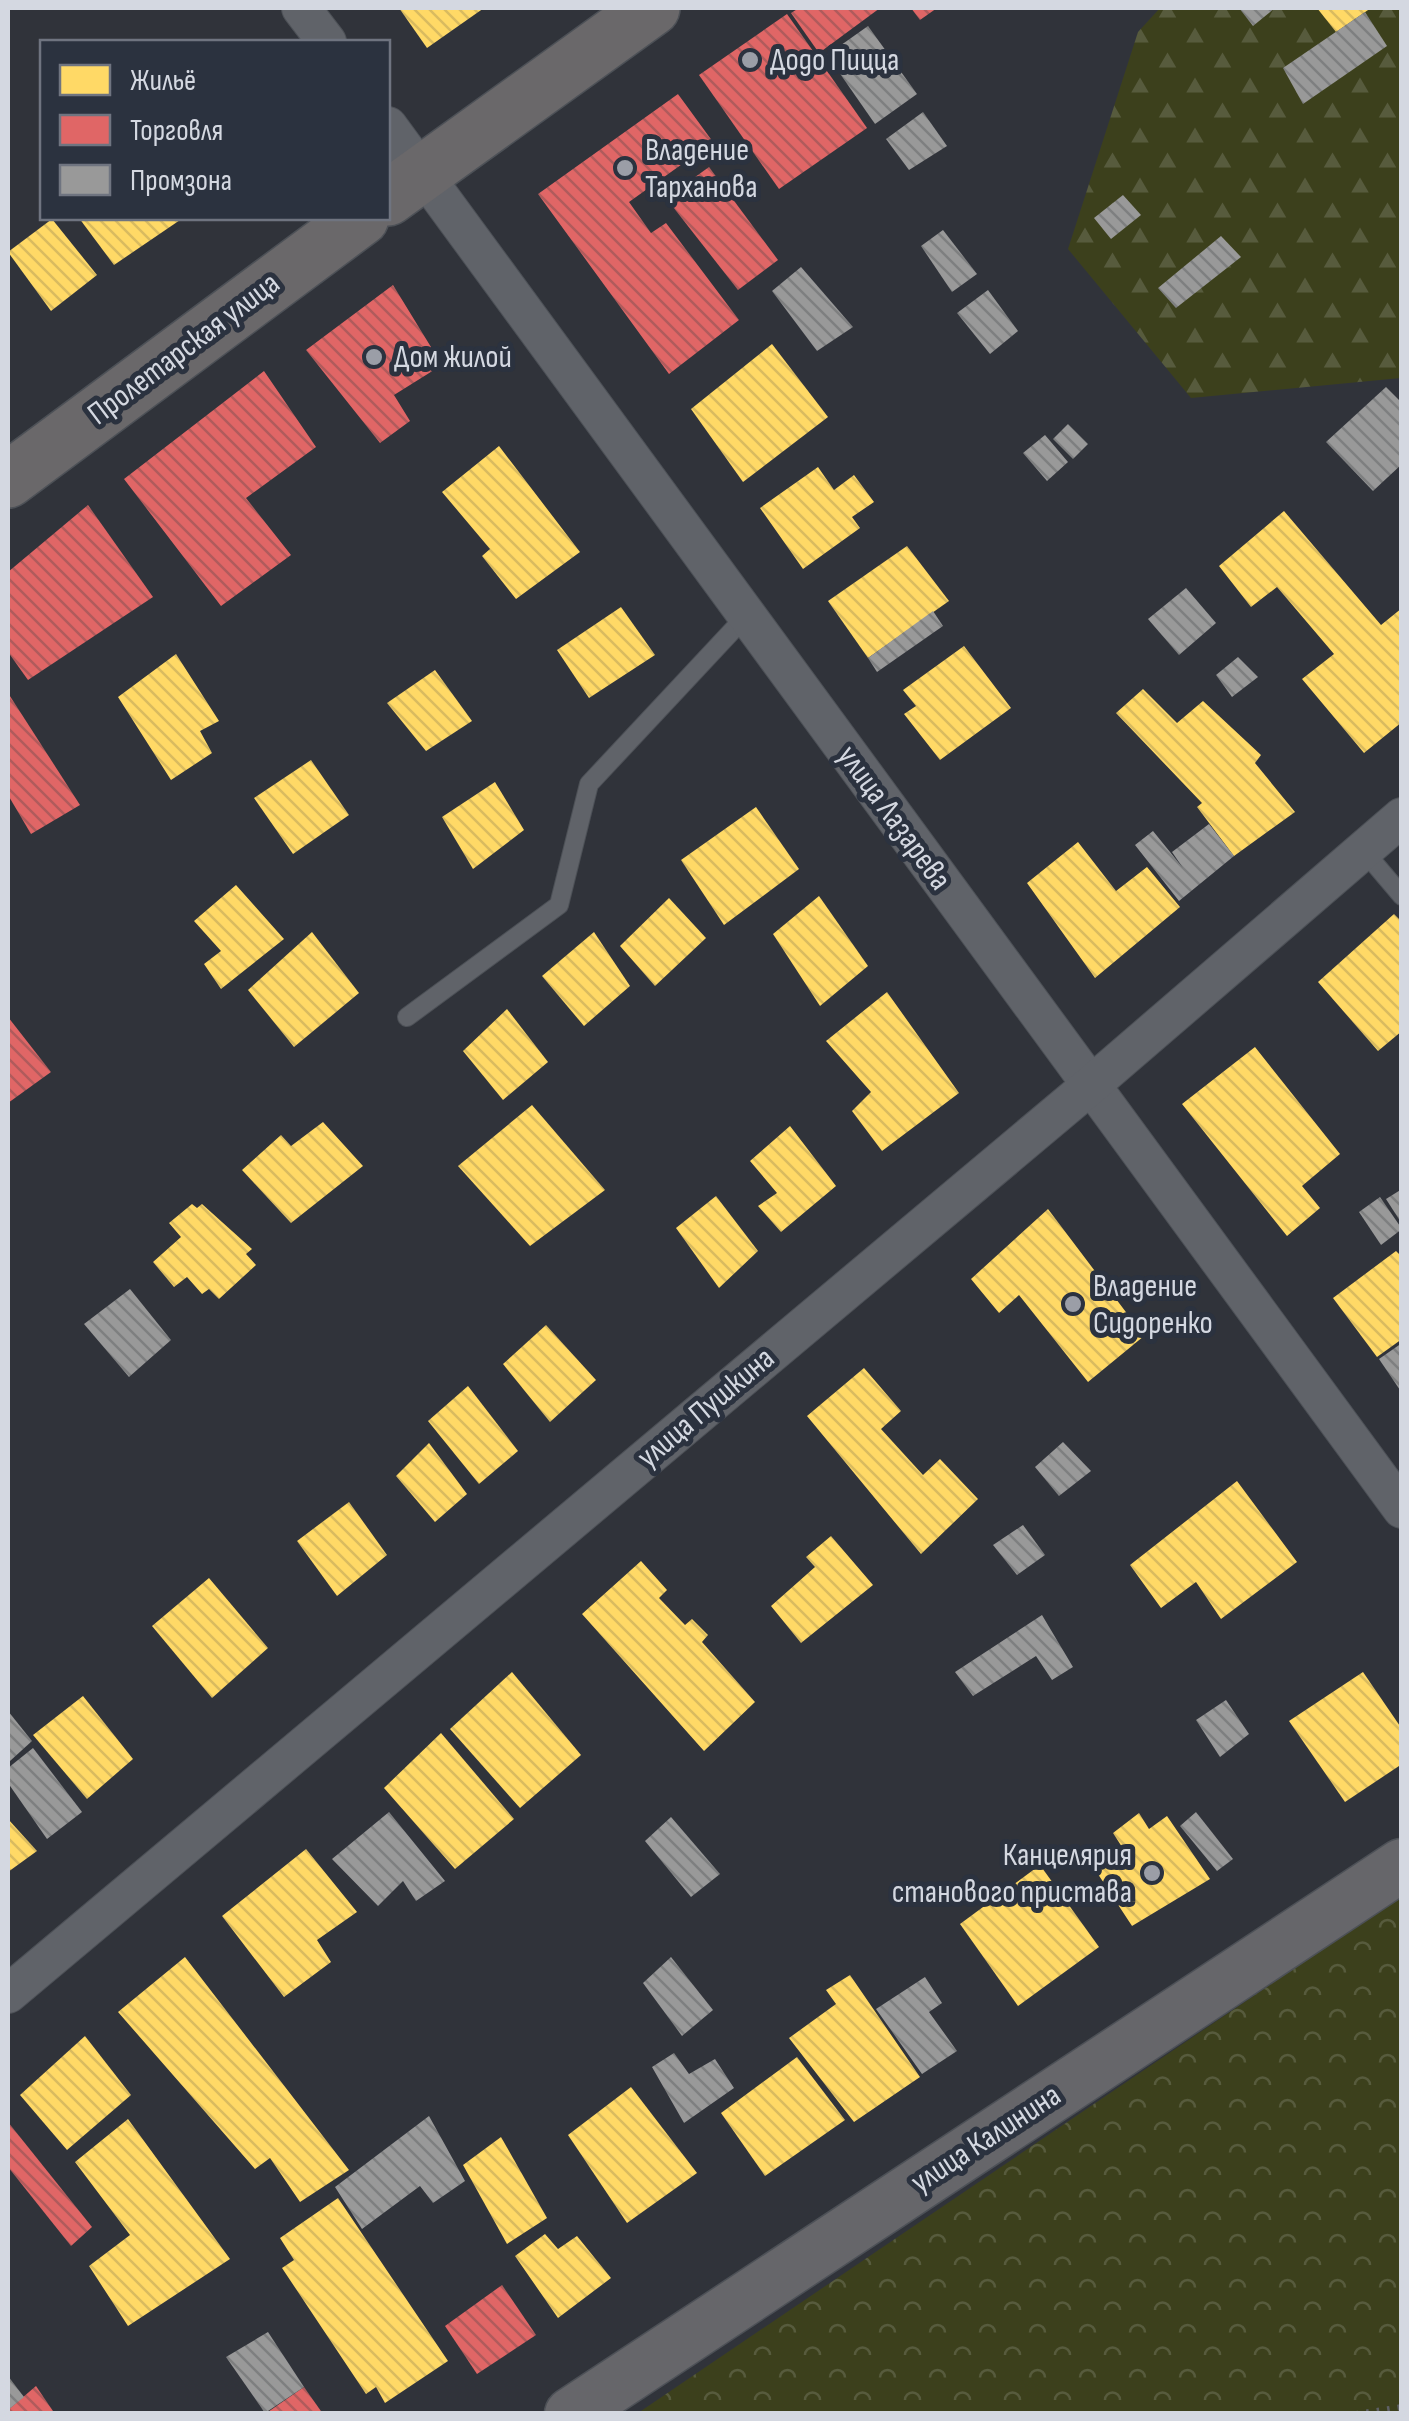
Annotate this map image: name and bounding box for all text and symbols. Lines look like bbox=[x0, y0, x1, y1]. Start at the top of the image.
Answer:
legend bbox=[40, 40, 390, 220]
place label: Додо Пицца bbox=[770, 41, 899, 80]
marker: Додо Пицца bbox=[739, 49, 761, 71]
text: Жильё bbox=[130, 63, 196, 99]
text: Торговля bbox=[130, 113, 223, 149]
place label: Владение Тарханова bbox=[645, 131, 757, 207]
marker: Владение Тарханова bbox=[614, 157, 636, 179]
text: Промзона bbox=[130, 163, 232, 199]
street label: Пролетарская улица bbox=[80, 264, 288, 434]
place label: Дом жилой bbox=[394, 338, 512, 377]
marker: Дом жилой bbox=[363, 346, 385, 368]
street label: улица Лазарева bbox=[828, 738, 960, 898]
place label: Владение Сидоренко bbox=[1093, 1267, 1213, 1343]
marker: Владение Сидоренко bbox=[1062, 1293, 1084, 1315]
street label: улица Пушкина bbox=[629, 1339, 783, 1477]
place label: Канцелярия станового пристава bbox=[892, 1836, 1132, 1912]
marker: Канцелярия станового пристава bbox=[1141, 1862, 1163, 1884]
street label: улица Калинина bbox=[904, 2076, 1068, 2202]

